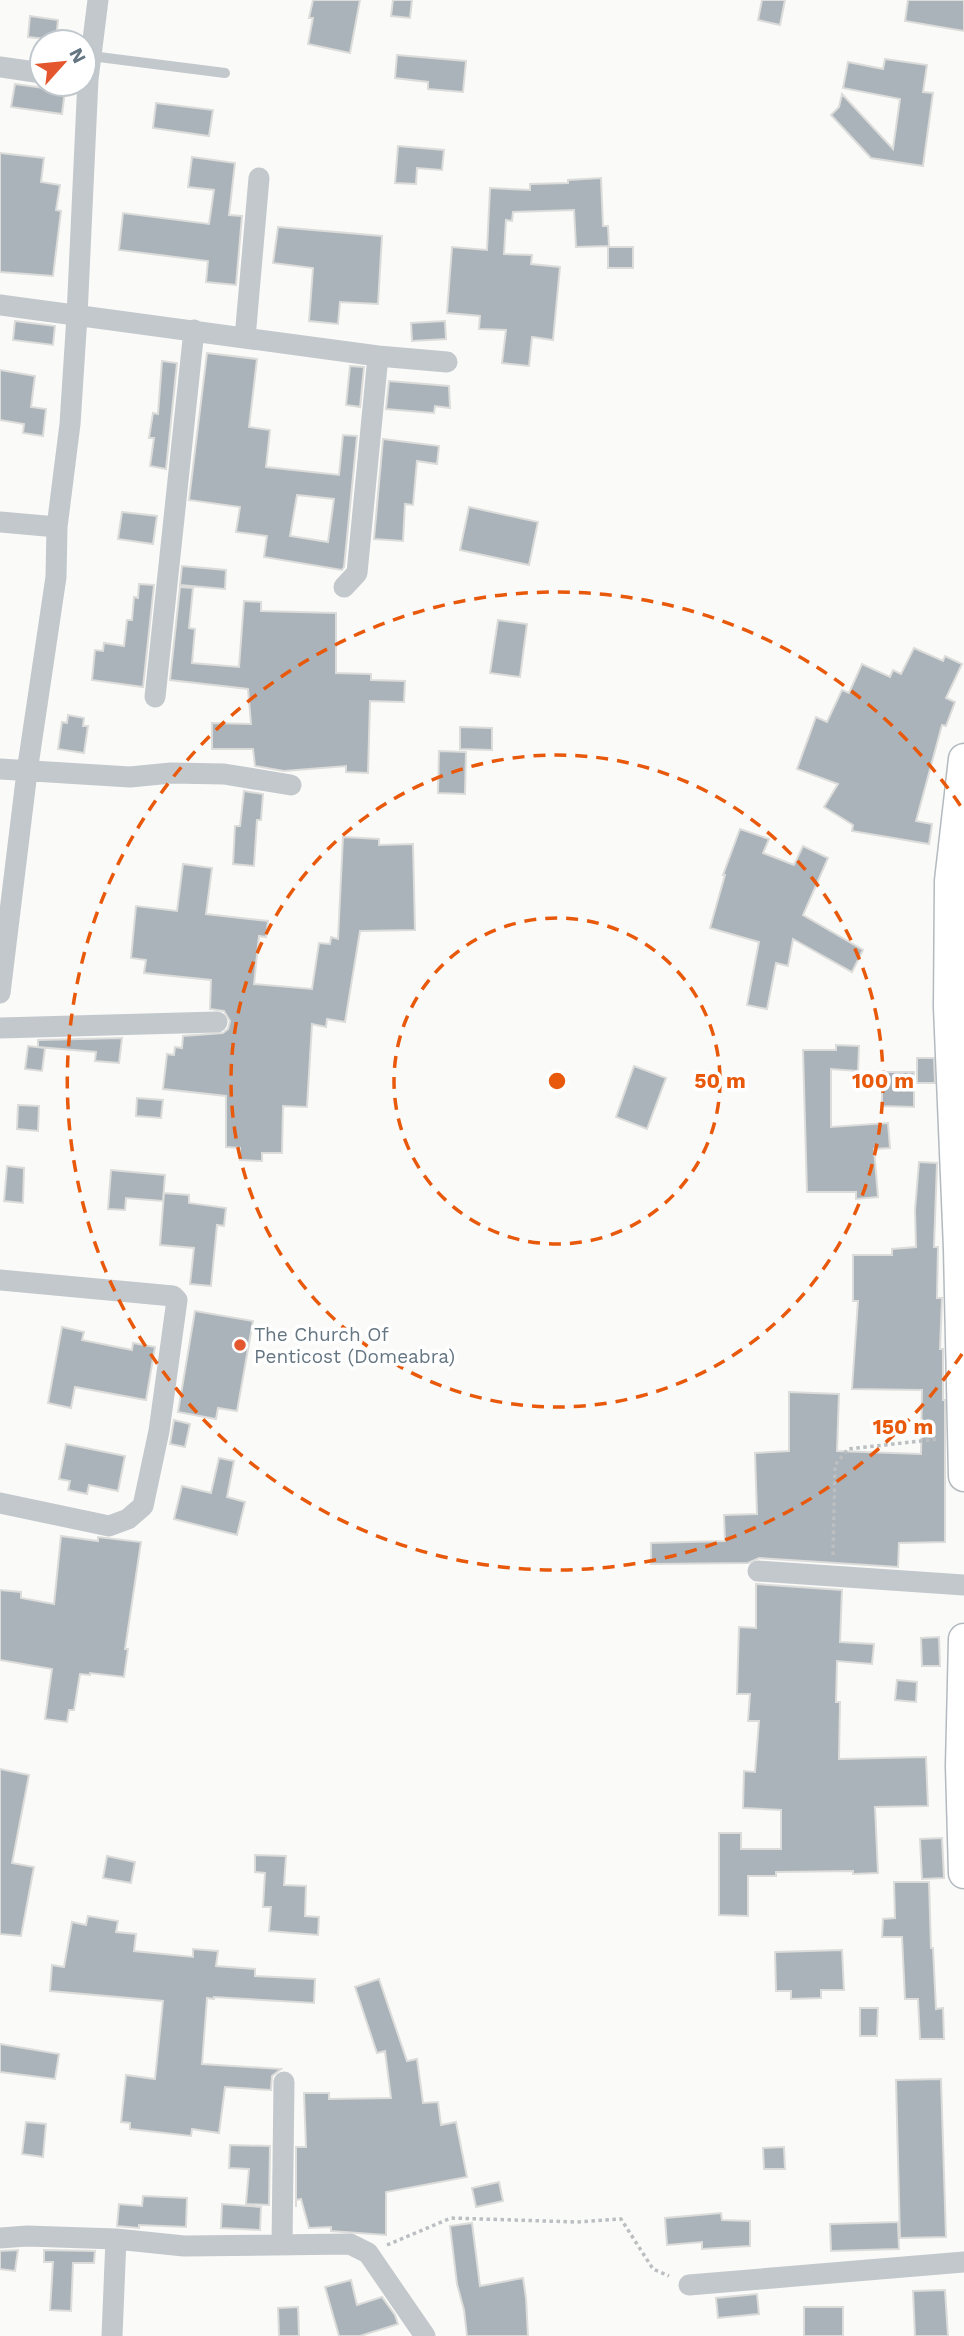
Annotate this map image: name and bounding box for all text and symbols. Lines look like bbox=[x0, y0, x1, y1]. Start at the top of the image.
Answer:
north arrow bbox=[28, 28, 98, 98]
text: N bbox=[64, 44, 91, 67]
text: 50 m bbox=[694, 1068, 746, 1093]
text: 100 m bbox=[852, 1068, 914, 1093]
centre of rings bbox=[545, 1069, 569, 1093]
place label: The Church Of Penticost (Domeabra) bbox=[254, 1323, 455, 1368]
marker: The Church Of Penticost (Domeabra) bbox=[232, 1337, 248, 1353]
text: 150 m bbox=[873, 1414, 933, 1439]

